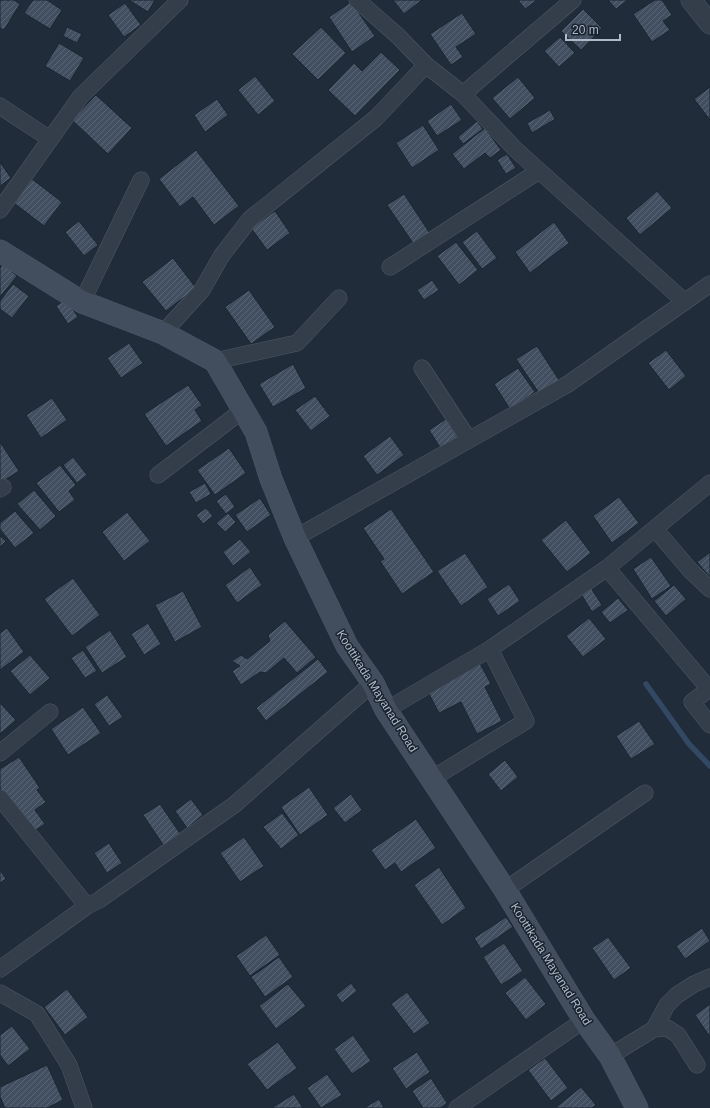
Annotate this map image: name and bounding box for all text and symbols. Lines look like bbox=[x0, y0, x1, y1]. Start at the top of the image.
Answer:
scale bar bbox=[566, 16, 620, 42]
text: 20 m bbox=[572, 23, 599, 37]
street label: Koottikada Mayanad Road bbox=[334, 627, 420, 755]
street label: Koottikada Mayanad Road bbox=[508, 900, 594, 1028]

